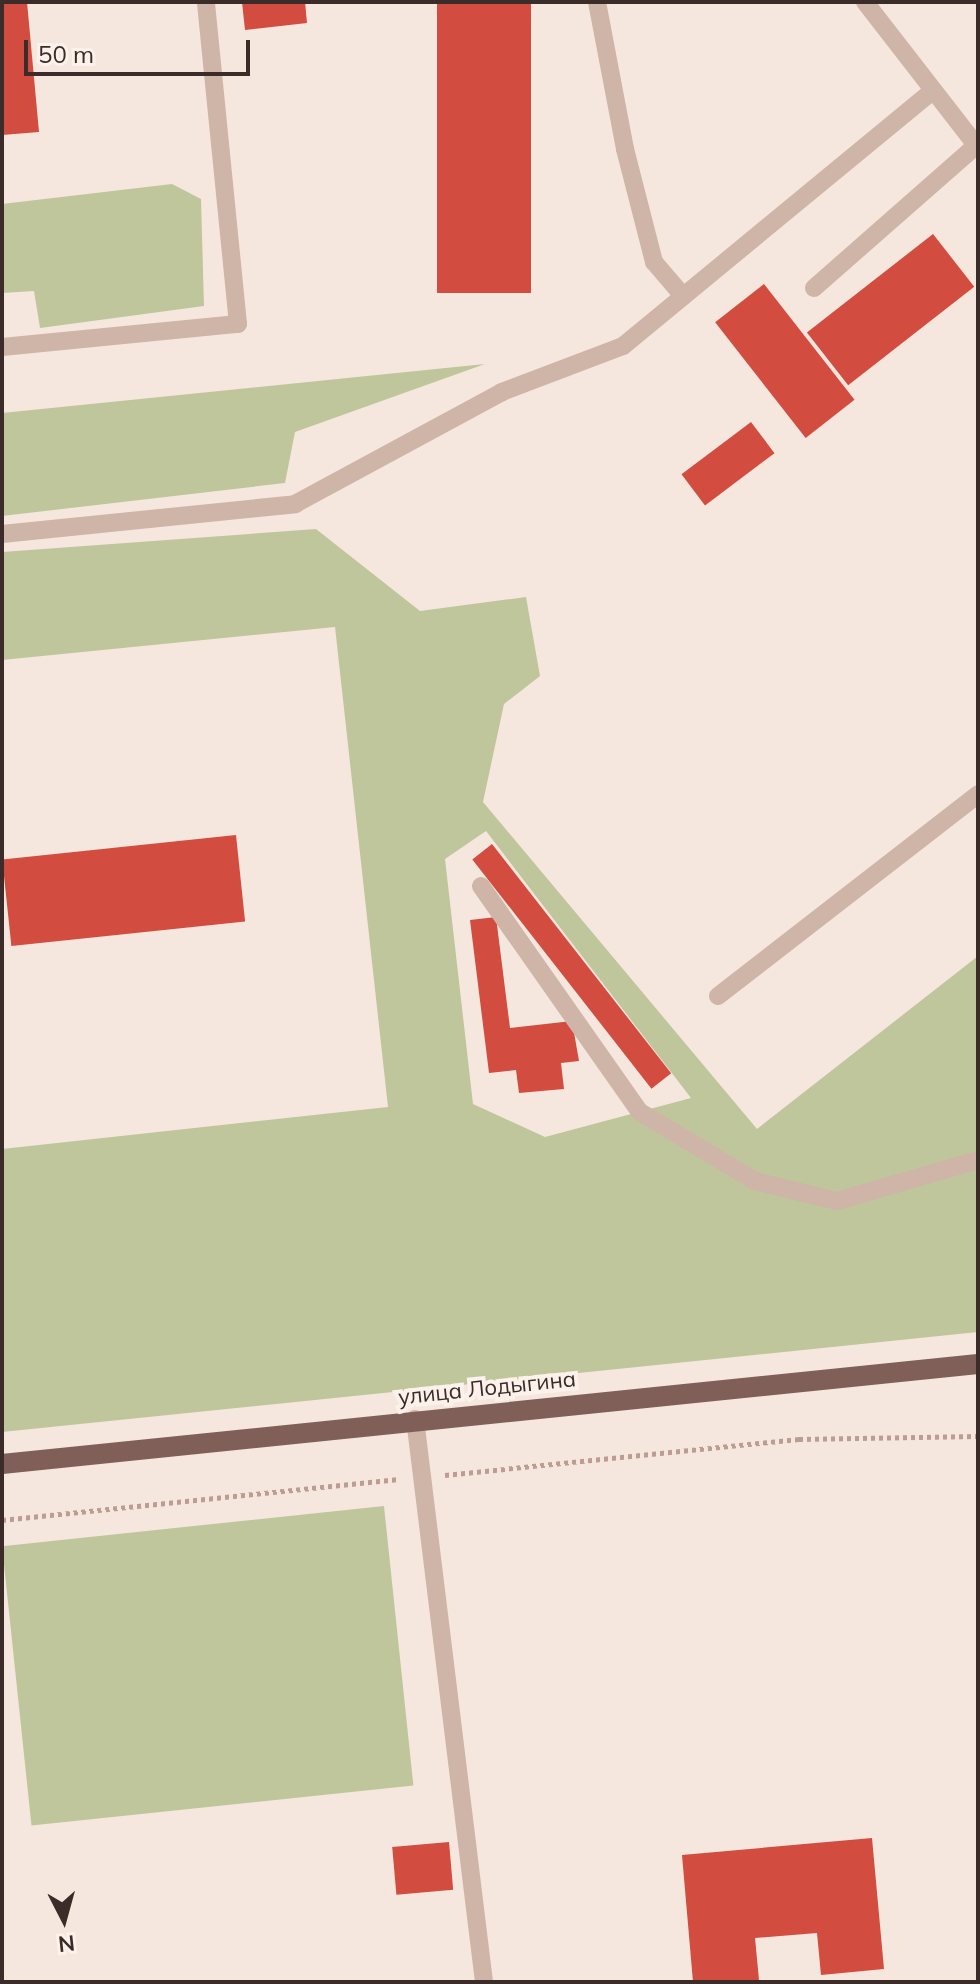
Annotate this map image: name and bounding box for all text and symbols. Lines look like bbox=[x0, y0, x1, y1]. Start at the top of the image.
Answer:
scale bar bbox=[28, 24, 254, 74]
text: 50 m bbox=[38, 39, 94, 69]
street label: улица Лодыгина bbox=[397, 1366, 577, 1410]
north arrow bbox=[24, 1880, 104, 1960]
text: N bbox=[57, 1929, 76, 1959]

